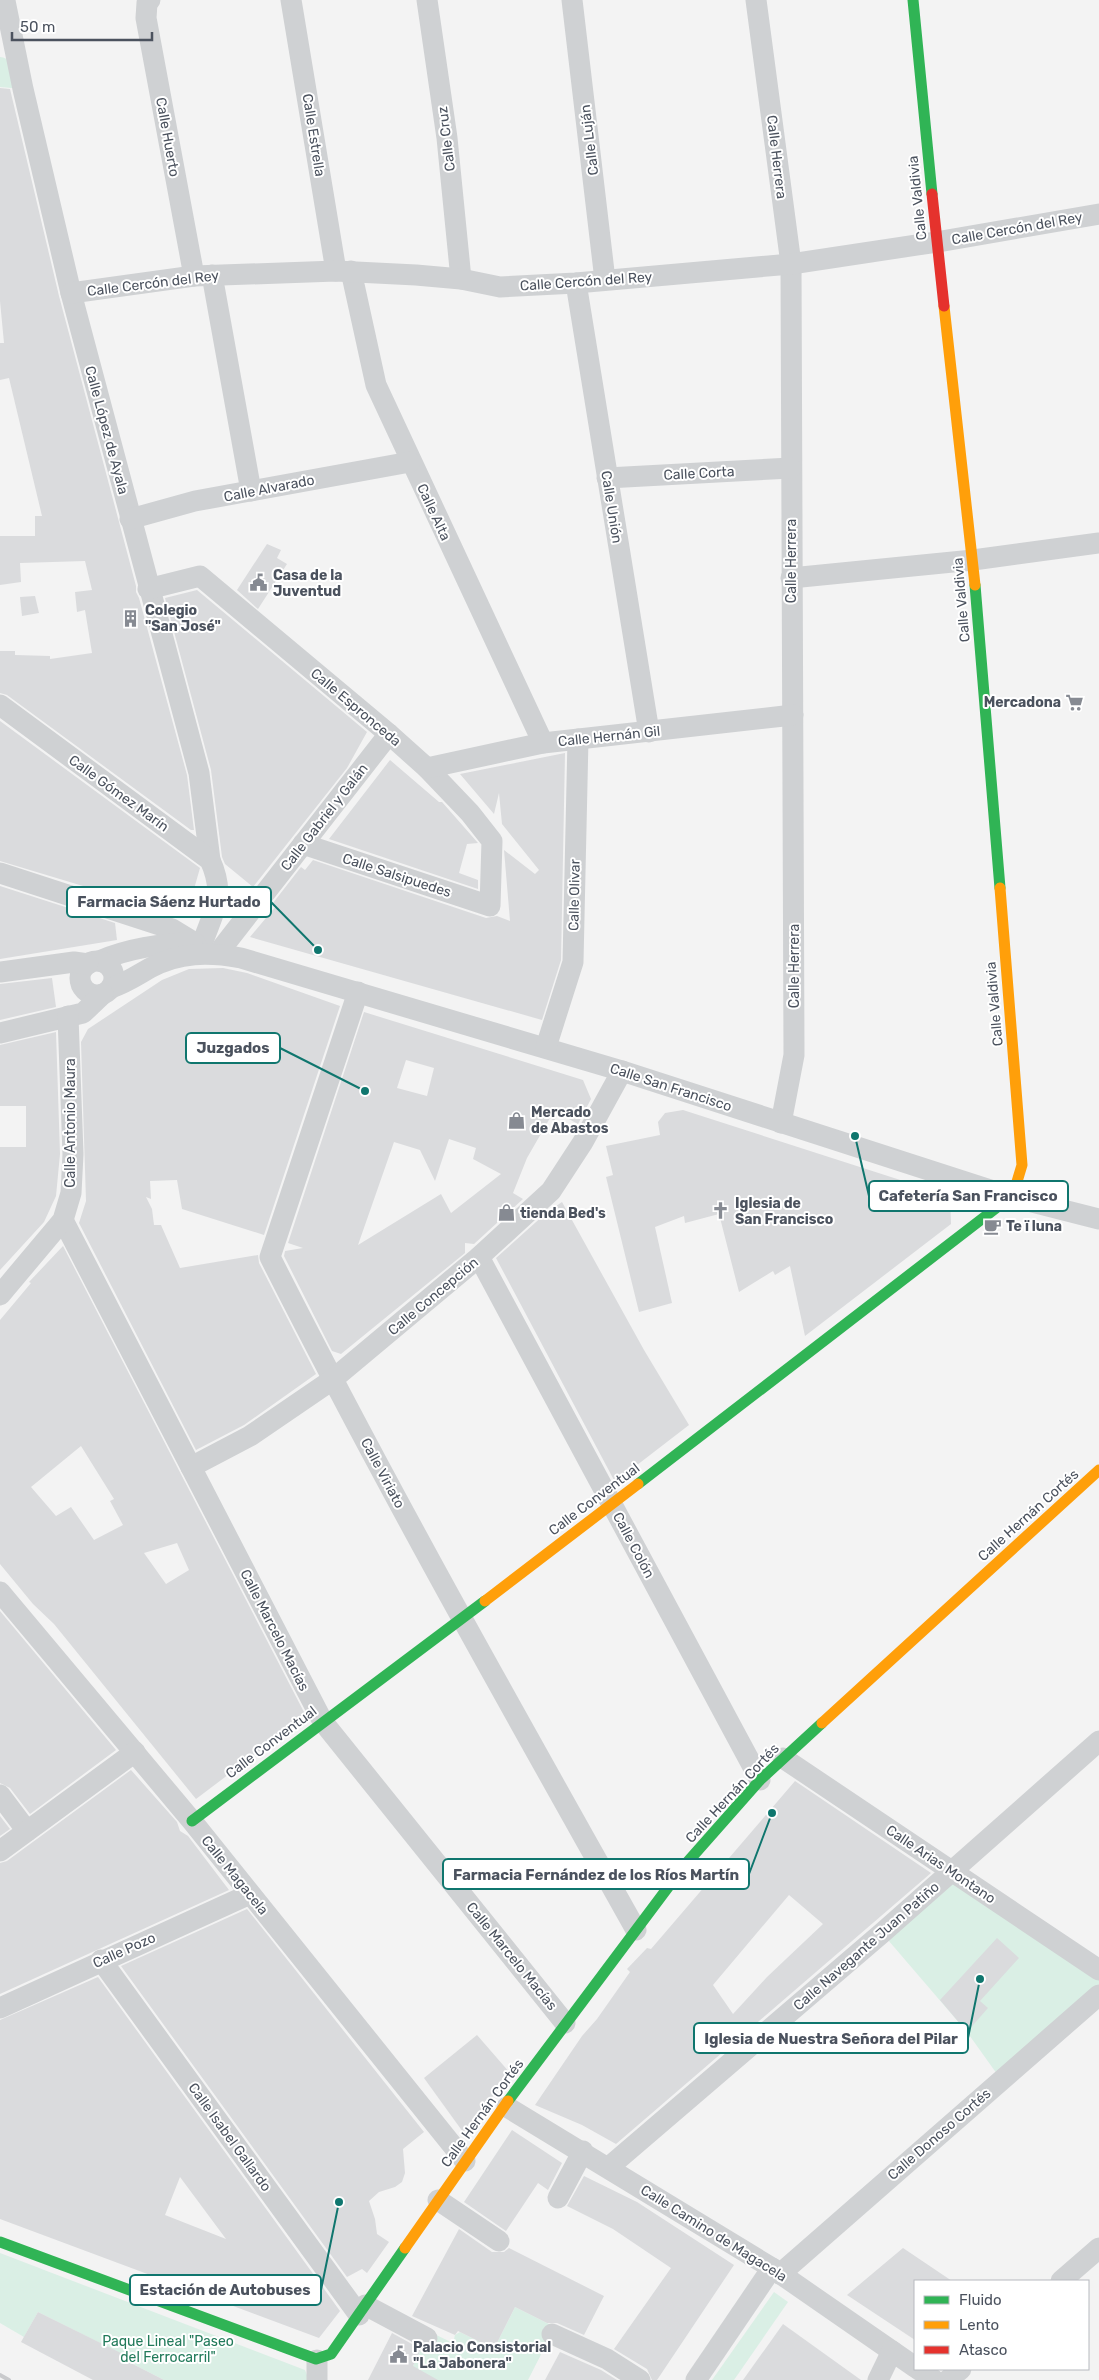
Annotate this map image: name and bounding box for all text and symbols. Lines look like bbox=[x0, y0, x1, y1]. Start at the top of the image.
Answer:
scale bar bbox=[12, 10, 152, 42]
text: 50 m bbox=[20, 18, 55, 36]
street label: Calle Estrella bbox=[299, 92, 328, 178]
street label: Calle Huerto bbox=[152, 96, 183, 178]
street label: Calle Luján bbox=[577, 104, 602, 176]
street label: Calle Cruz bbox=[434, 105, 459, 172]
street label: Calle Herrera bbox=[763, 114, 790, 200]
street label: Calle Valdivia bbox=[905, 155, 930, 241]
street label: Calle Cercón del Rey bbox=[950, 209, 1084, 248]
street label: Calle Cercón del Rey bbox=[86, 267, 220, 300]
street label: Calle Cercón del Rey bbox=[519, 268, 653, 295]
street label: Calle López de Ayala bbox=[81, 364, 132, 496]
street label: Calle Corta bbox=[663, 463, 735, 484]
street label: Calle Unión bbox=[597, 470, 626, 545]
street label: Calle Alvarado bbox=[222, 471, 316, 506]
street label: Calle Alta bbox=[413, 481, 454, 543]
street label: Calle Herrera bbox=[783, 519, 800, 603]
street label: Calle Valdivia bbox=[949, 557, 974, 643]
place label: Casa de la Juventud bbox=[273, 567, 342, 600]
public building icon: Casa de la Juventud bbox=[249, 573, 269, 593]
place label: Colegio "San José" bbox=[145, 602, 221, 635]
building icon: Colegio "San José" bbox=[121, 608, 141, 628]
street label: Calle Espronceda bbox=[307, 665, 404, 750]
supermarket icon: Mercadona bbox=[1065, 692, 1085, 712]
place label: Mercadona bbox=[984, 694, 1061, 711]
street label: Calle Hernán Gil bbox=[557, 723, 661, 750]
street label: Calle Gómez Marín bbox=[65, 751, 172, 835]
street label: Calle Gabriel y Galán bbox=[277, 760, 372, 874]
street label: Calle Salsipuedes bbox=[340, 850, 453, 901]
street label: Calle Olivar bbox=[565, 858, 584, 931]
callout: Farmacia Sáenz Hurtado bbox=[67, 887, 271, 917]
text: Farmacia Sáenz Hurtado bbox=[77, 893, 261, 911]
street label: Calle Herrera bbox=[786, 924, 803, 1008]
street label: Calle Valdivia bbox=[982, 961, 1007, 1047]
callout: Juzgados bbox=[186, 1033, 280, 1063]
text: Juzgados bbox=[196, 1039, 270, 1057]
street label: Calle Antonio Maura bbox=[62, 1058, 79, 1188]
street label: Calle San Francisco bbox=[608, 1060, 734, 1115]
place label: Mercado de Abastos bbox=[531, 1104, 609, 1137]
shop icon: Mercado de Abastos bbox=[507, 1110, 527, 1130]
callout: Cafetería San Francisco bbox=[869, 1181, 1068, 1211]
text: Cafetería San Francisco bbox=[878, 1187, 1058, 1205]
place label: Iglesia de San Francisco bbox=[735, 1195, 833, 1228]
church icon: Iglesia de San Francisco bbox=[711, 1201, 731, 1221]
shop icon: tienda Bed's bbox=[496, 1203, 516, 1223]
place label: tienda Bed's bbox=[520, 1205, 606, 1222]
cafe icon: Te ï luna bbox=[982, 1216, 1002, 1236]
place label: Te ï luna bbox=[1006, 1218, 1062, 1235]
street label: Calle Concepción bbox=[385, 1254, 482, 1339]
street label: Calle Viriato bbox=[357, 1435, 408, 1511]
street label: Calle Conventual bbox=[545, 1460, 643, 1539]
street label: Calle Hernán Cortés bbox=[975, 1466, 1082, 1565]
street label: Calle Colón bbox=[609, 1509, 658, 1581]
street label: Calle Marcelo Macías bbox=[236, 1566, 313, 1694]
street label: Calle Conventual bbox=[222, 1703, 320, 1782]
street label: Calle Hernán Cortés bbox=[682, 1740, 783, 1847]
street label: Calle Arias Montano bbox=[883, 1821, 999, 1907]
street label: Calle Magacela bbox=[198, 1832, 272, 1918]
callout: Farmacia Fernández de los Ríos Martín bbox=[443, 1859, 749, 1889]
text: Farmacia Fernández de los Ríos Martín bbox=[453, 1866, 739, 1884]
street label: Calle Navegante Juan Patiño bbox=[790, 1878, 943, 2014]
street label: Calle Marcelo Macías bbox=[463, 1899, 561, 2014]
street label: Calle Pozo bbox=[90, 1929, 158, 1972]
callout: Iglesia de Nuestra Señora del Pilar bbox=[694, 2023, 968, 2053]
text: Iglesia de Nuestra Señora del Pilar bbox=[704, 2030, 958, 2048]
street label: Calle Hernán Cortés bbox=[437, 2056, 527, 2171]
street label: Calle Isabel Gallardo bbox=[184, 2080, 275, 2195]
street label: Calle Donoso Cortés bbox=[884, 2085, 994, 2184]
street label: Calle Camino de Magacela bbox=[637, 2181, 790, 2285]
callout: Estación de Autobuses bbox=[130, 2275, 321, 2305]
legend bbox=[914, 2280, 1089, 2370]
text: Estación de Autobuses bbox=[139, 2281, 311, 2299]
text: Fluido bbox=[959, 2291, 1002, 2309]
text: Lento bbox=[959, 2316, 999, 2334]
park label: Paque Lineal "Paseo del Ferrocarril" bbox=[102, 2333, 234, 2366]
place label: Palacio Consistorial "La Jabonera" bbox=[413, 2339, 551, 2372]
text: Atasco bbox=[959, 2341, 1007, 2359]
public building icon: Palacio Consistorial "La Jabonera" bbox=[389, 2345, 409, 2365]

